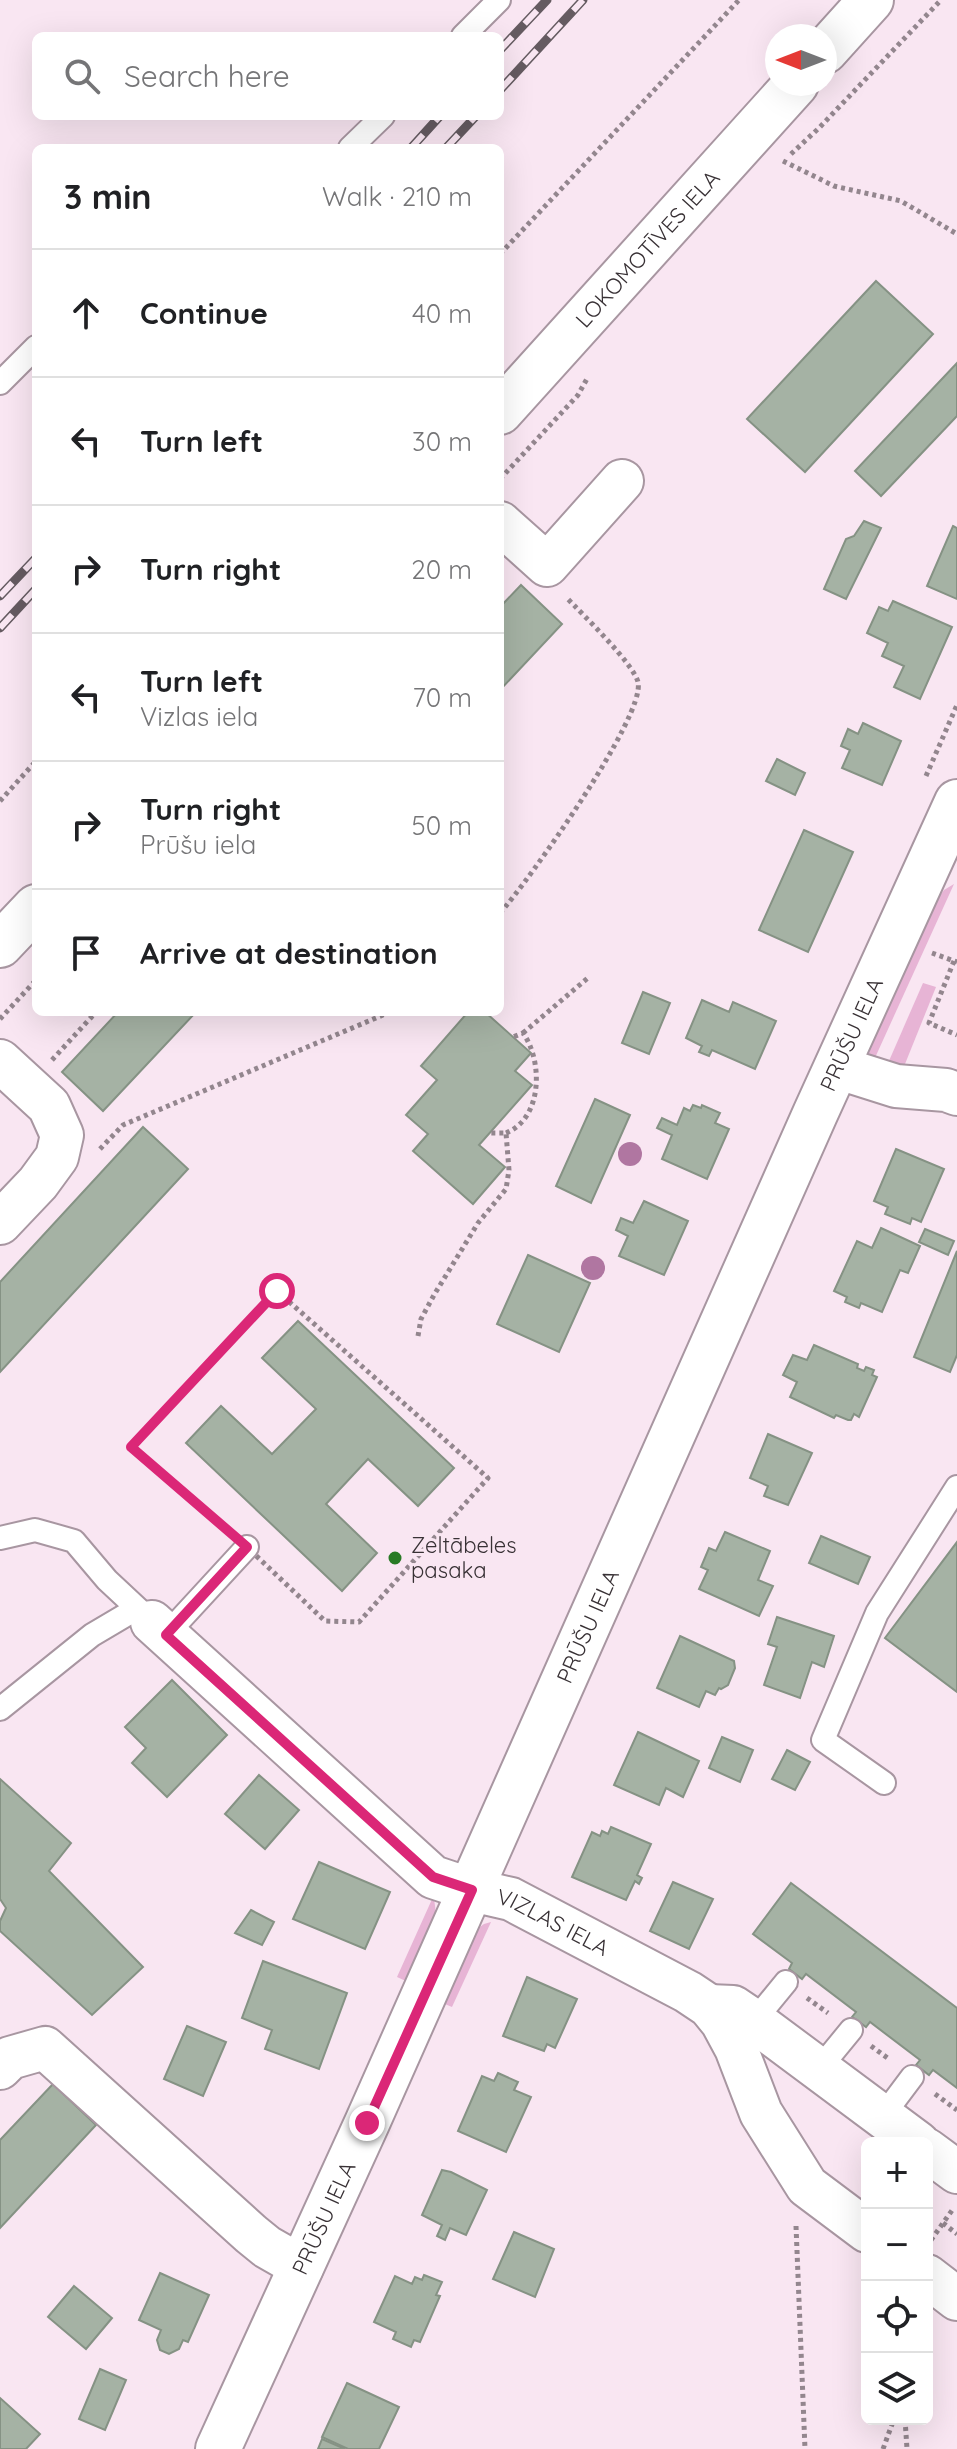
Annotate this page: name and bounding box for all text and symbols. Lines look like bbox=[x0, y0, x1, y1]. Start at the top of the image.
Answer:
north arrow bbox=[765, 24, 837, 96]
search box bbox=[32, 32, 504, 120]
icon: search bbox=[60, 54, 104, 98]
text: Search here bbox=[124, 57, 290, 95]
street label: LOKOMOTĪVES IELA bbox=[569, 164, 726, 333]
text: 3 min bbox=[64, 175, 151, 218]
text: Walk · 210 m bbox=[322, 180, 472, 213]
icon: ahead bbox=[64, 291, 108, 335]
text: Continue bbox=[140, 294, 268, 332]
text: 40 m bbox=[412, 297, 472, 330]
icon: left bbox=[64, 419, 108, 463]
text: Turn left bbox=[140, 422, 263, 460]
text: 30 m bbox=[412, 425, 472, 458]
icon: right bbox=[64, 547, 108, 591]
text: Turn right bbox=[140, 550, 281, 588]
text: 20 m bbox=[411, 553, 472, 586]
text: Turn left bbox=[140, 662, 263, 700]
icon: left bbox=[64, 675, 108, 719]
text: 70 m bbox=[412, 681, 472, 714]
text: Vizlas iela bbox=[140, 700, 258, 733]
text: Turn right bbox=[140, 790, 281, 828]
icon: right bbox=[64, 803, 108, 847]
text: 50 m bbox=[412, 809, 472, 842]
text: Prūšu iela bbox=[140, 828, 256, 861]
icon: arrive bbox=[64, 931, 108, 975]
text: Arrive at destination bbox=[140, 934, 438, 972]
street label: PRŪŠU IELA bbox=[813, 973, 889, 1095]
route start bbox=[259, 1273, 295, 1309]
place label: Zeltābeles pasaka bbox=[411, 1531, 517, 1584]
marker: Zeltābeles pasaka bbox=[386, 1549, 404, 1567]
street label: PRŪŠU IELA bbox=[550, 1565, 625, 1687]
street label: VIZLAS IELA bbox=[494, 1882, 614, 1962]
route end bbox=[349, 2105, 385, 2141]
map controls bbox=[861, 2137, 933, 2425]
button: + bbox=[861, 2137, 933, 2209]
street label: PRŪŠU IELA bbox=[286, 2157, 362, 2279]
button: − bbox=[861, 2209, 933, 2281]
button: locate bbox=[861, 2281, 933, 2353]
button: layers bbox=[861, 2353, 933, 2425]

